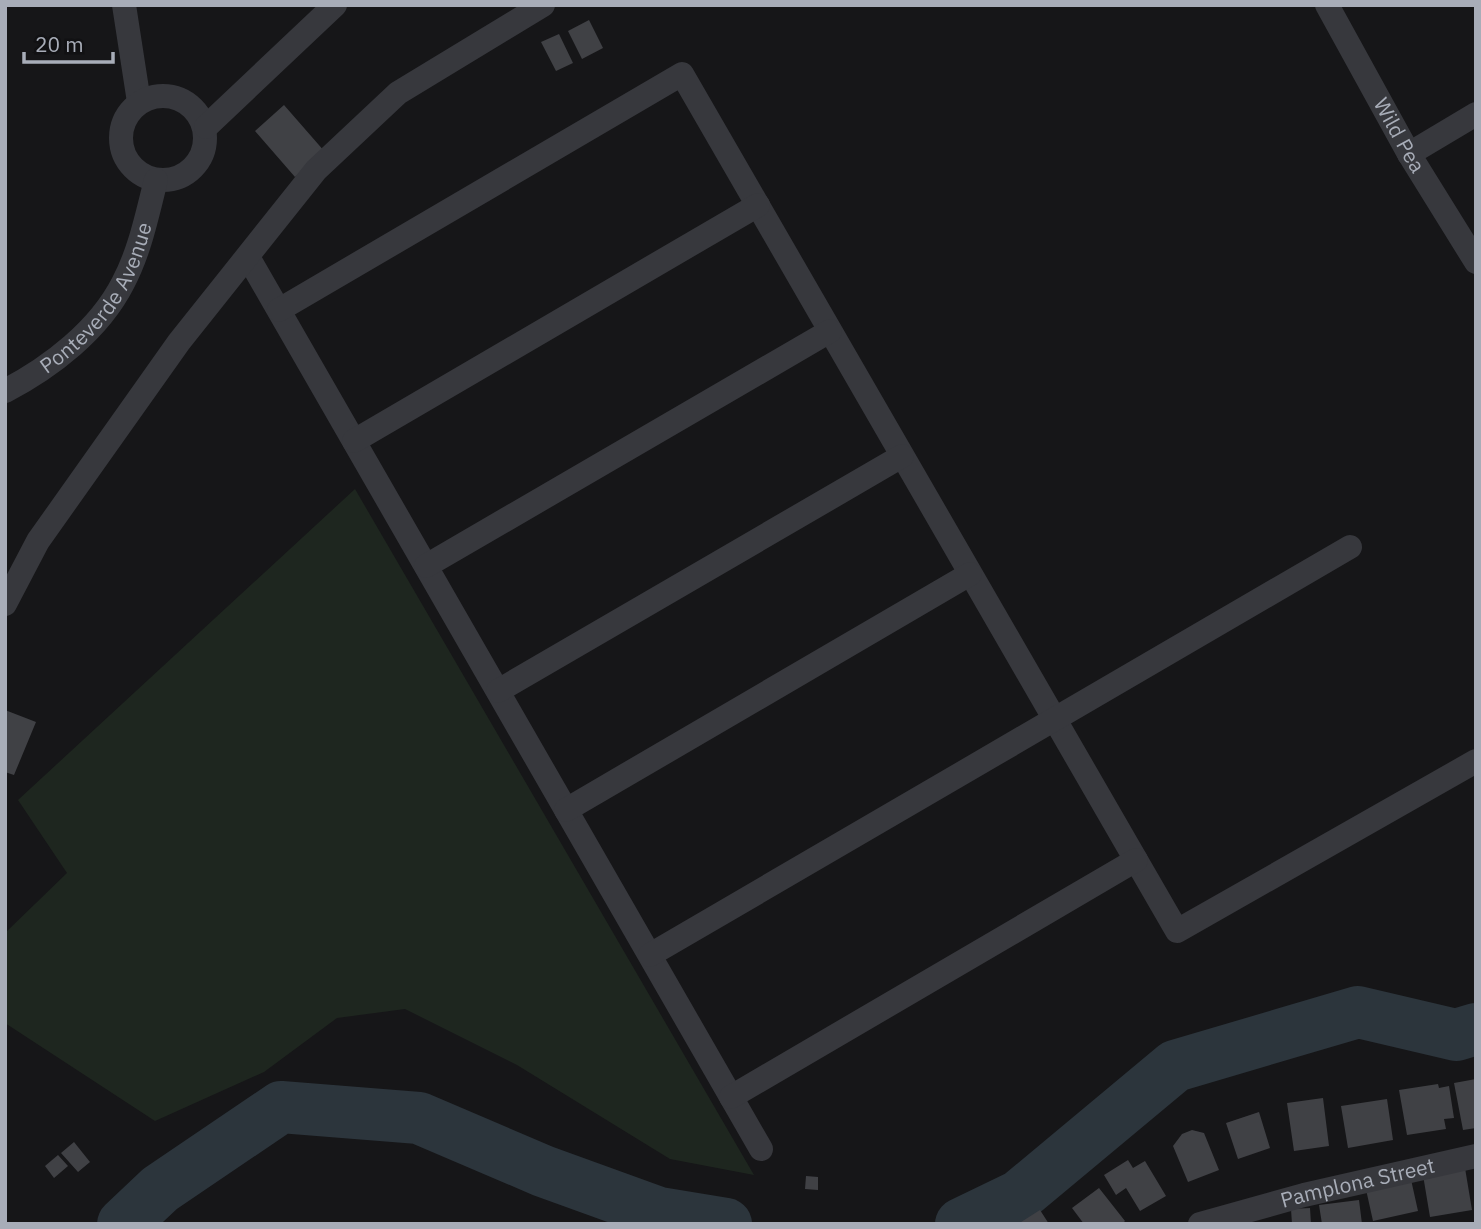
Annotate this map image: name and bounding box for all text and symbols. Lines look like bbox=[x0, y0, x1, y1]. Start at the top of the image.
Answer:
scale bar bbox=[24, 21, 114, 65]
text: 20 m bbox=[35, 30, 84, 58]
street label: Wild Pea bbox=[1368, 92, 1432, 178]
street label: Ponteverde Avenue bbox=[34, 219, 158, 379]
street label: Pamplona Street bbox=[1277, 1151, 1437, 1214]

